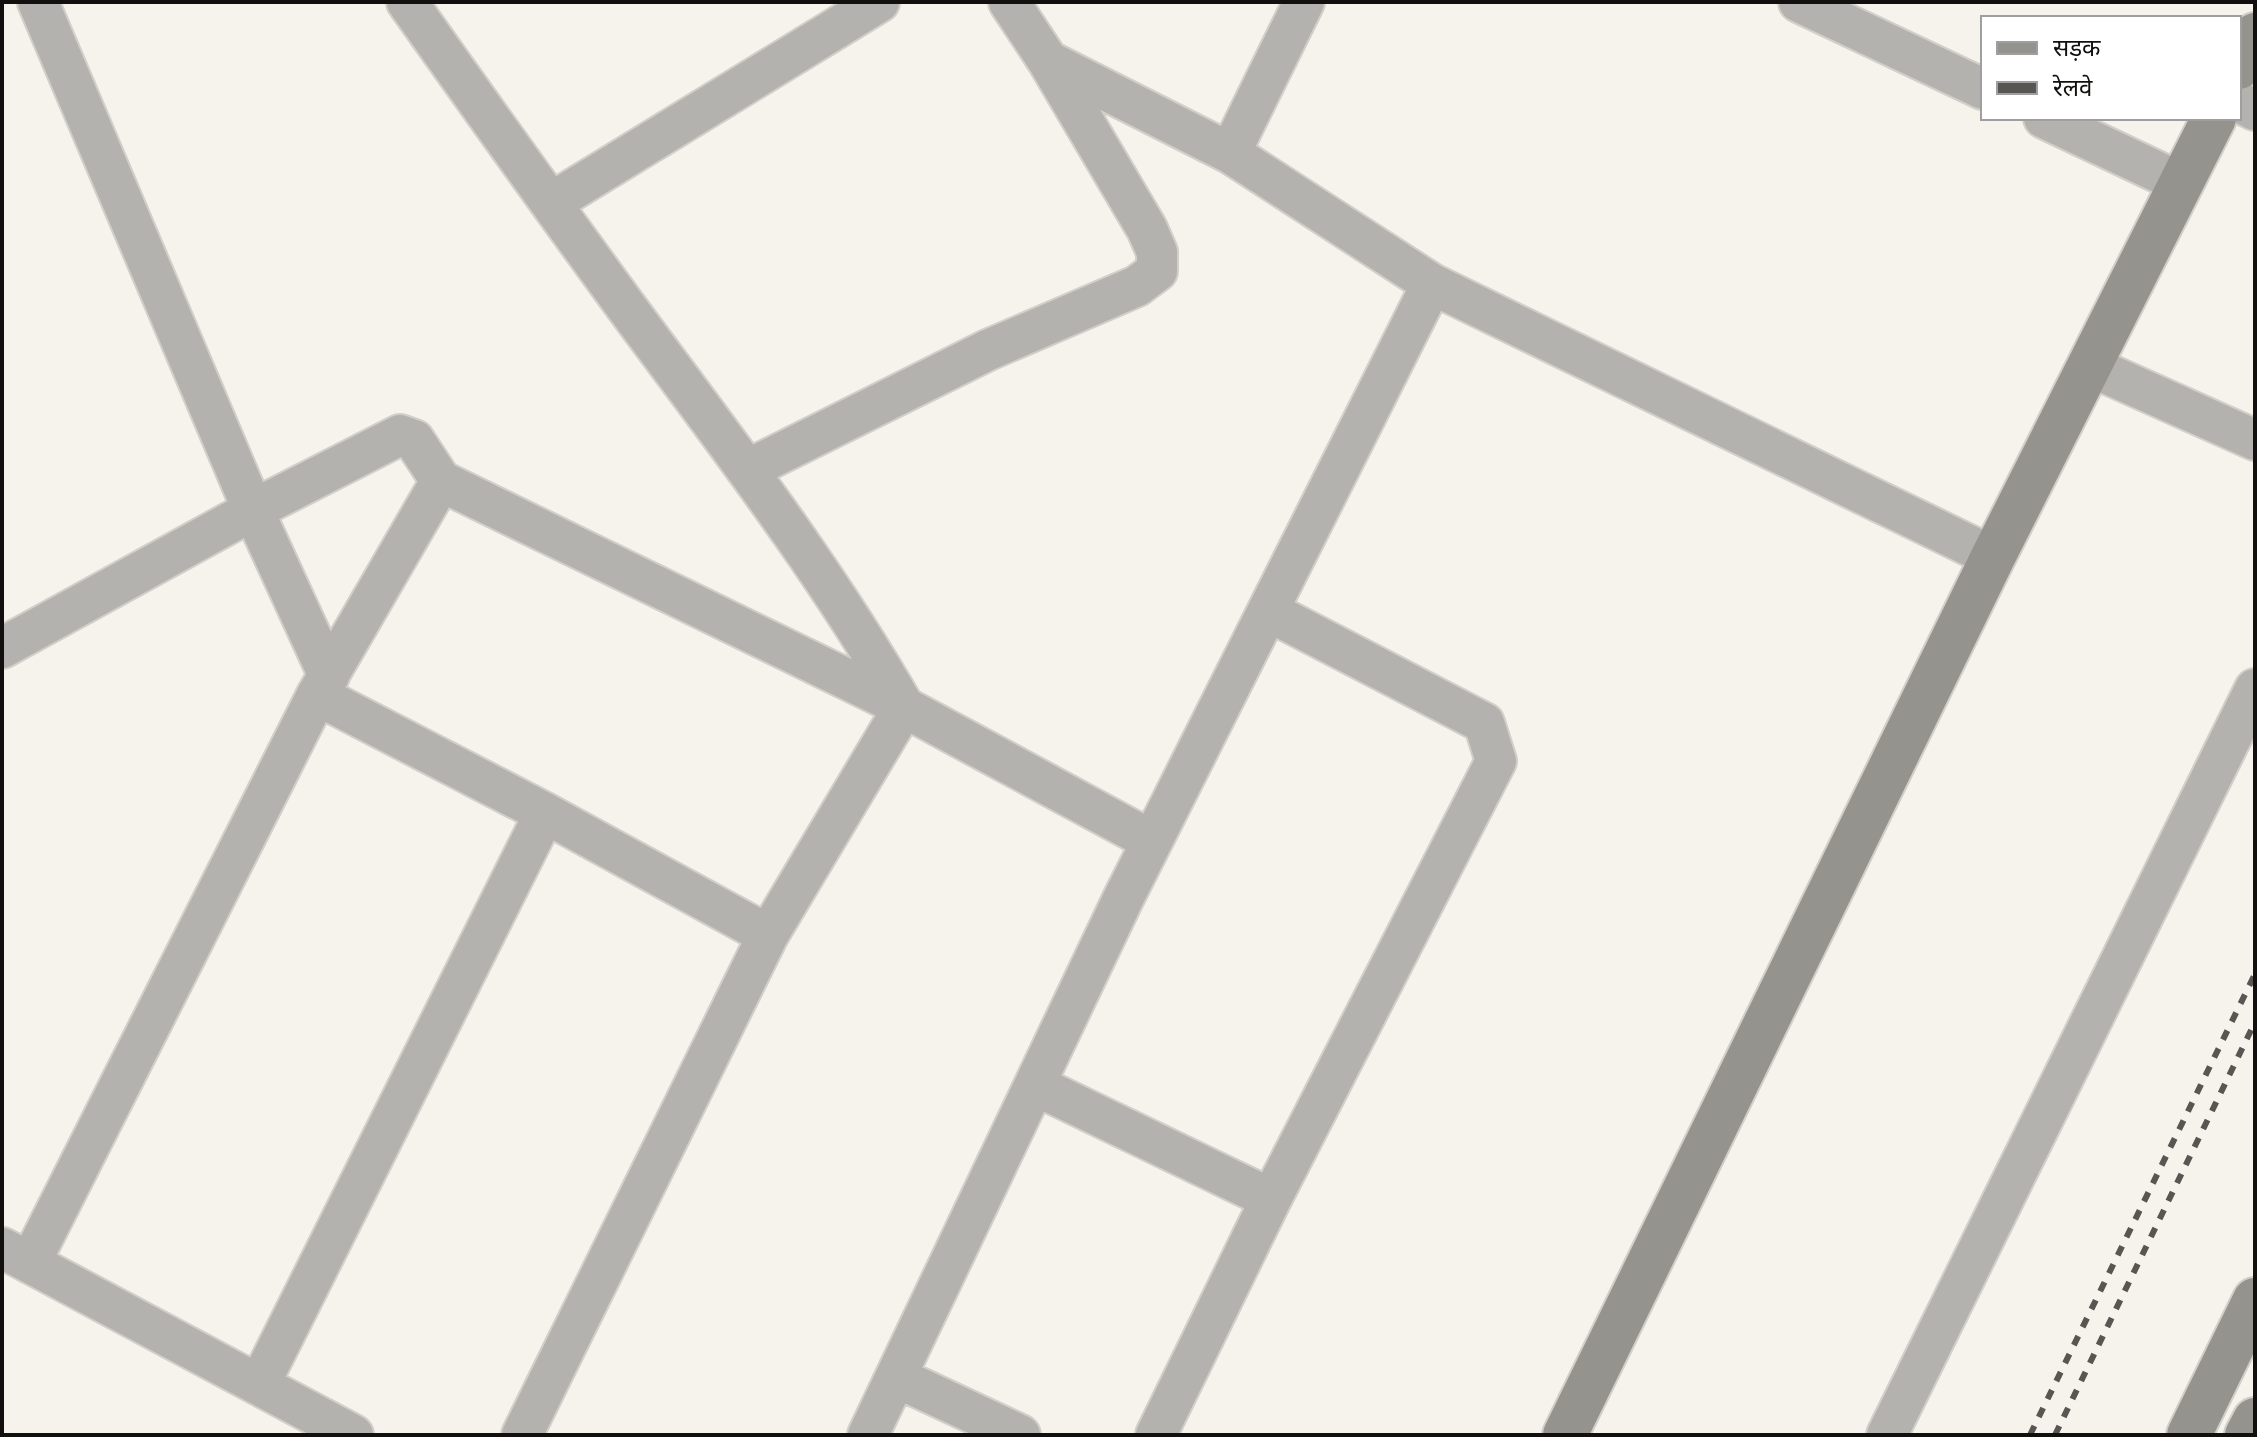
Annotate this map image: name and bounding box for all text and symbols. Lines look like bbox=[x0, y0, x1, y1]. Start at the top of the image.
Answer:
legend bbox=[1981, 16, 2241, 120]
text: सड़क bbox=[2053, 31, 2101, 63]
text: रेलवे bbox=[2052, 71, 2093, 103]

